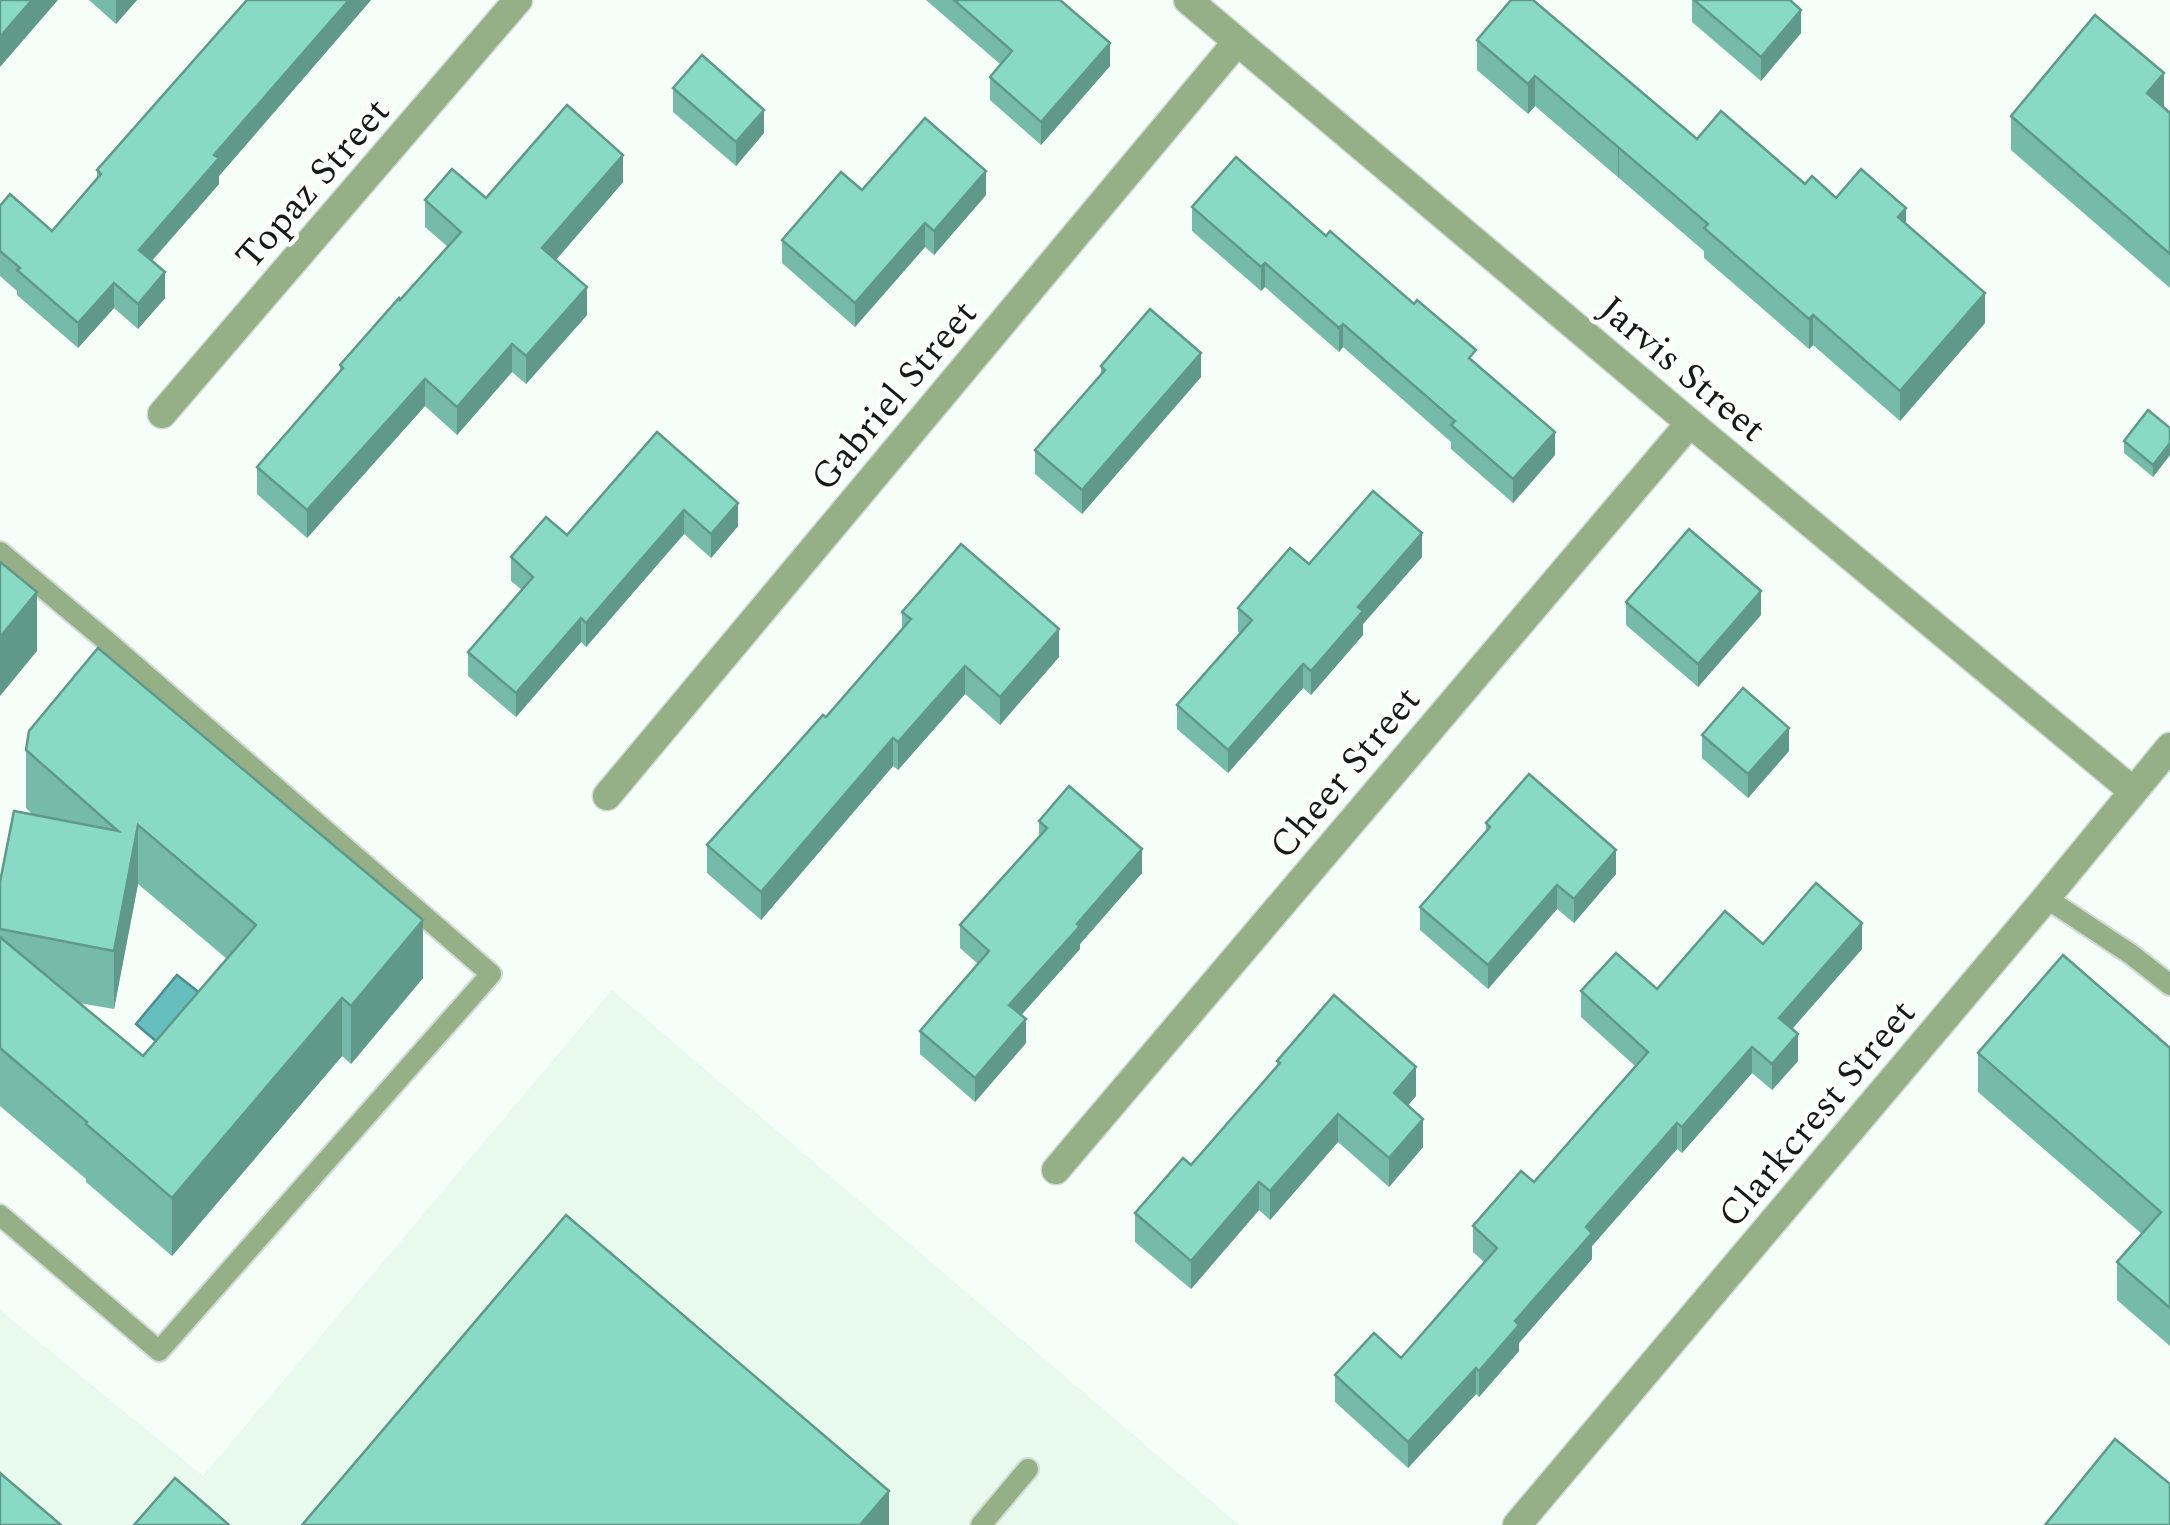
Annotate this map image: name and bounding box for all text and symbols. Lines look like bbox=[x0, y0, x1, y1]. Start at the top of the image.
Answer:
street label: Topaz Street bbox=[222, 85, 405, 283]
street label: Jarvis Street bbox=[1585, 282, 1778, 457]
street label: Gabriel Street bbox=[797, 288, 992, 505]
street label: Cheer Street bbox=[1256, 674, 1435, 873]
street label: Clarkcrest Street bbox=[1704, 987, 1931, 1241]

